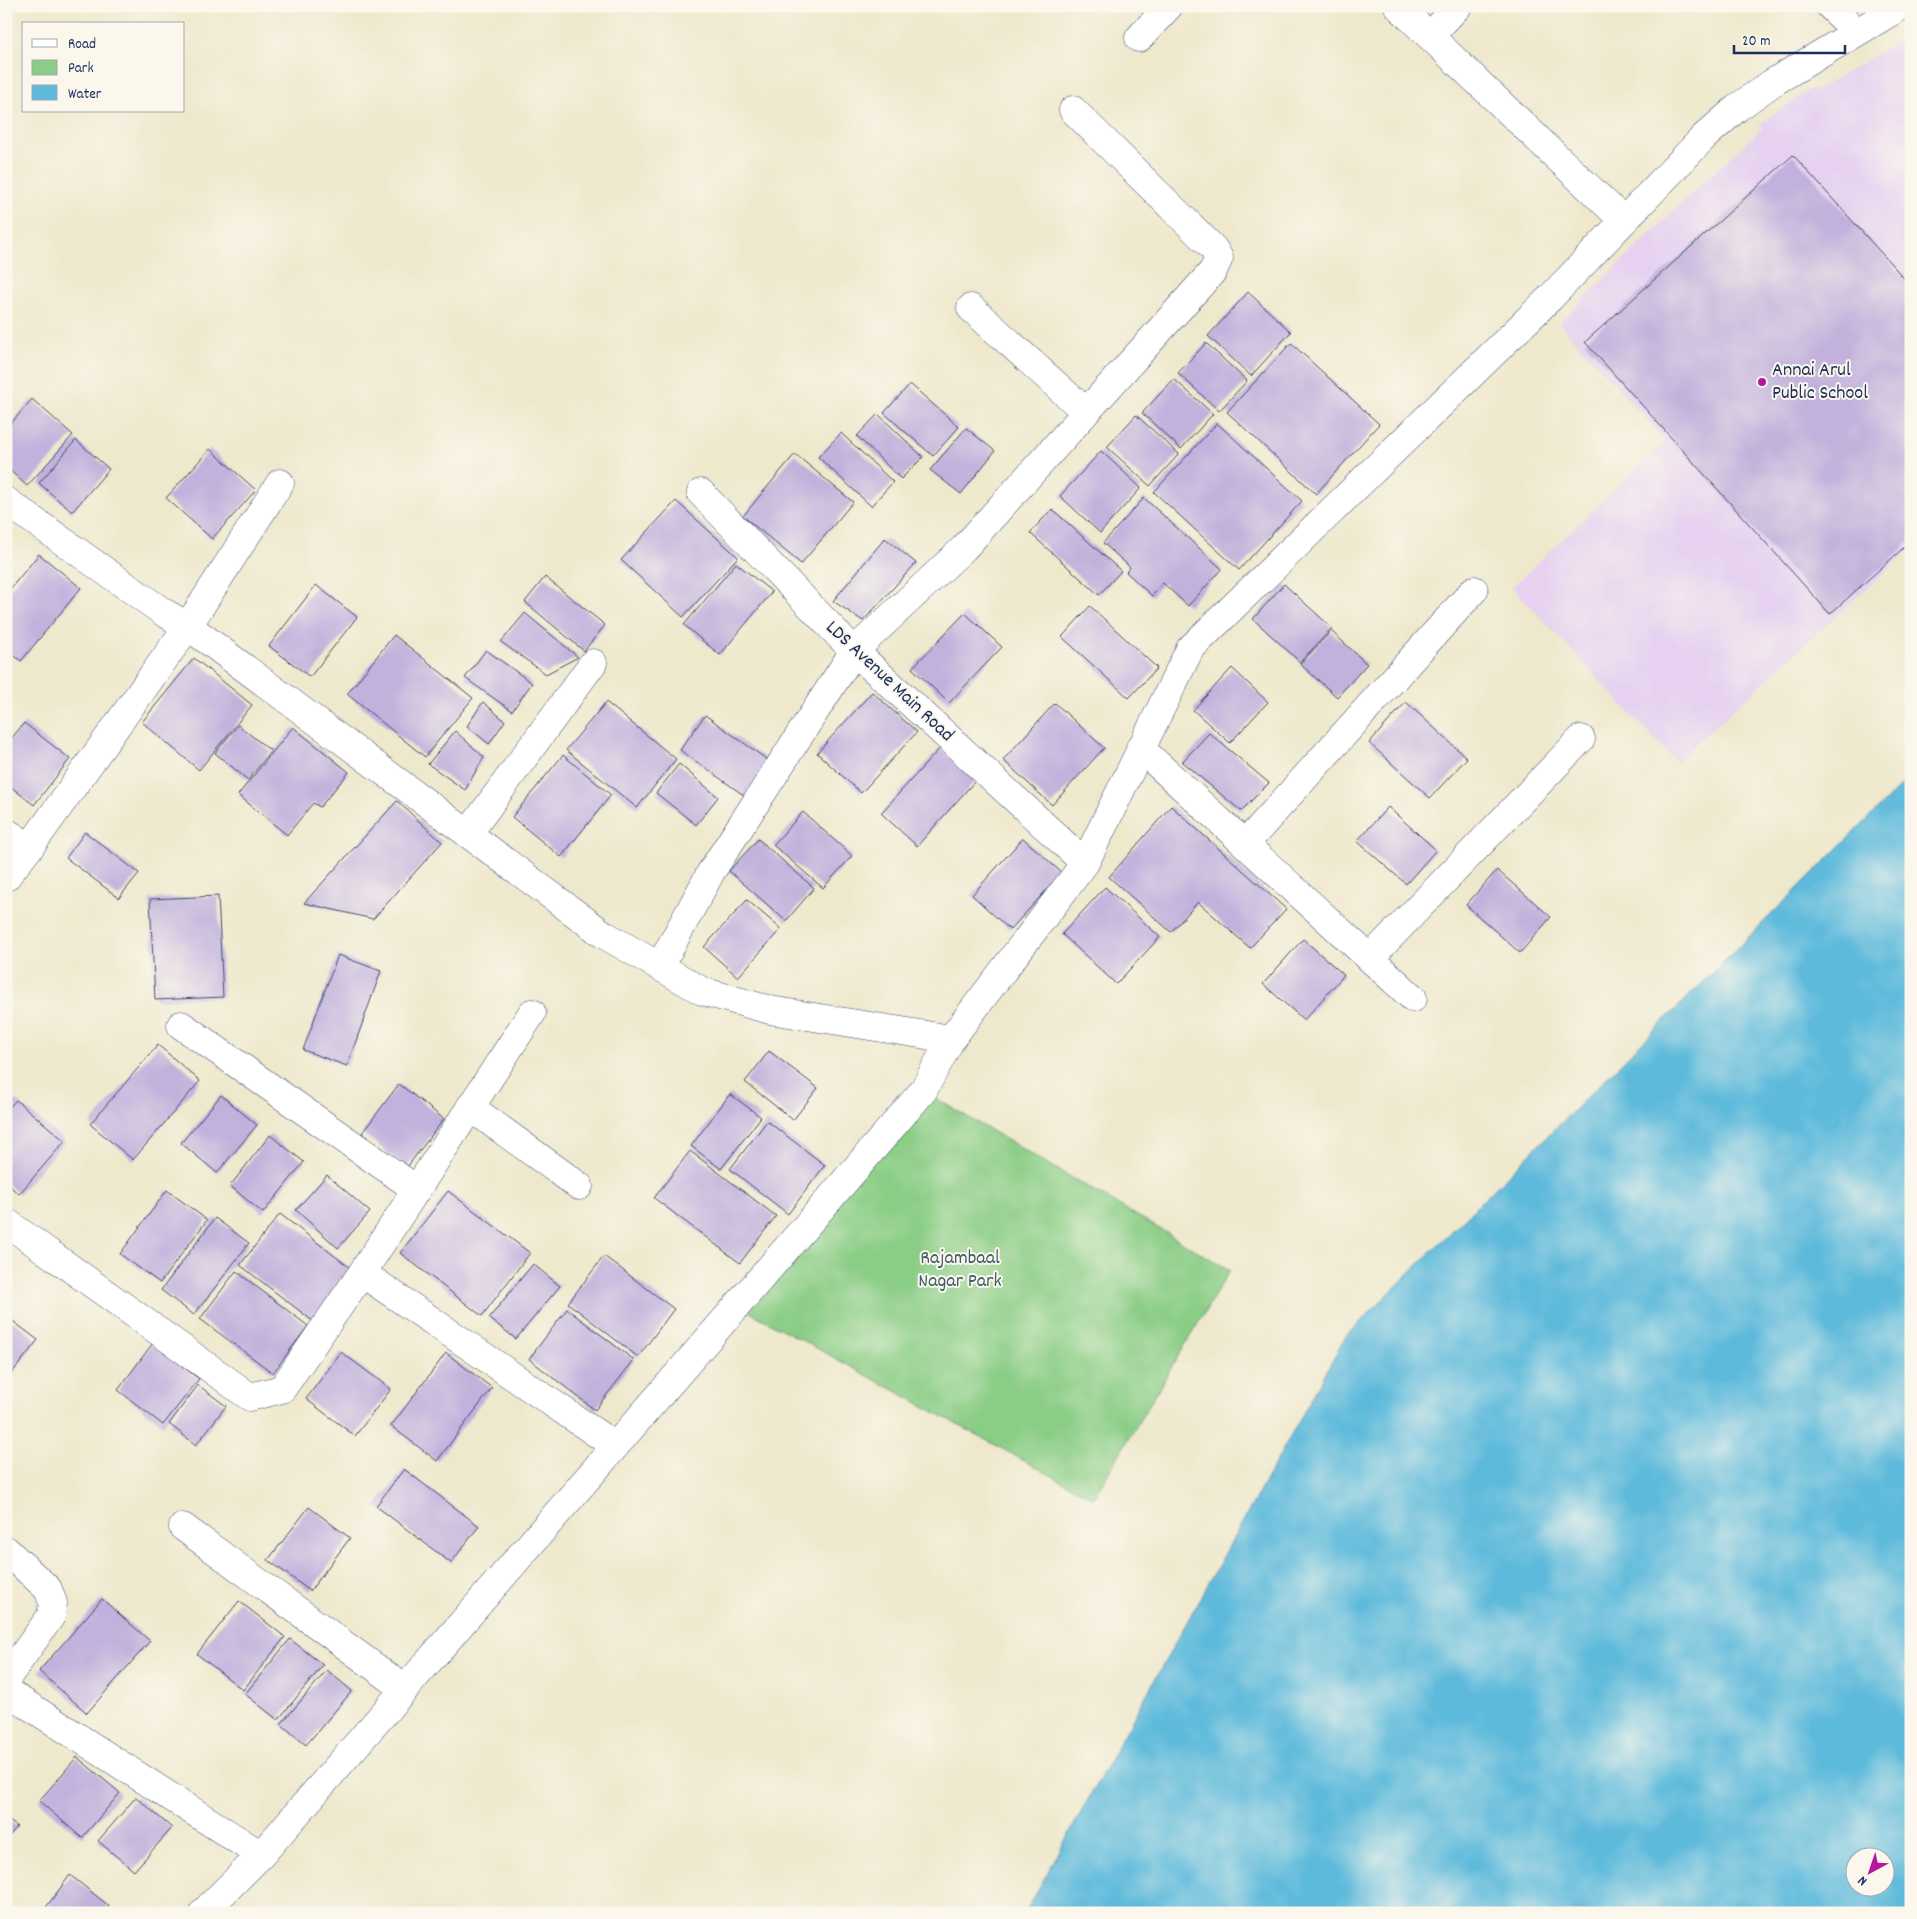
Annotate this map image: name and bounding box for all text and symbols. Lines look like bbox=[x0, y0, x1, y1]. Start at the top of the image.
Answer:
legend bbox=[22, 22, 185, 112]
scale bar bbox=[1734, 22, 1846, 54]
text: 20 m bbox=[1742, 31, 1770, 53]
text: Road bbox=[68, 34, 96, 56]
text: Park bbox=[68, 58, 94, 80]
text: Water bbox=[68, 84, 102, 106]
place label: Annai Arul Public School bbox=[1772, 357, 1868, 408]
marker: Annai Arul Public School bbox=[1756, 376, 1768, 388]
street label: LDS Avenue Main Road bbox=[818, 615, 960, 749]
park label: Rajambaal Nagar Park bbox=[918, 1245, 1002, 1296]
north arrow bbox=[1844, 1846, 1894, 1896]
text: N bbox=[1854, 1870, 1872, 1890]

